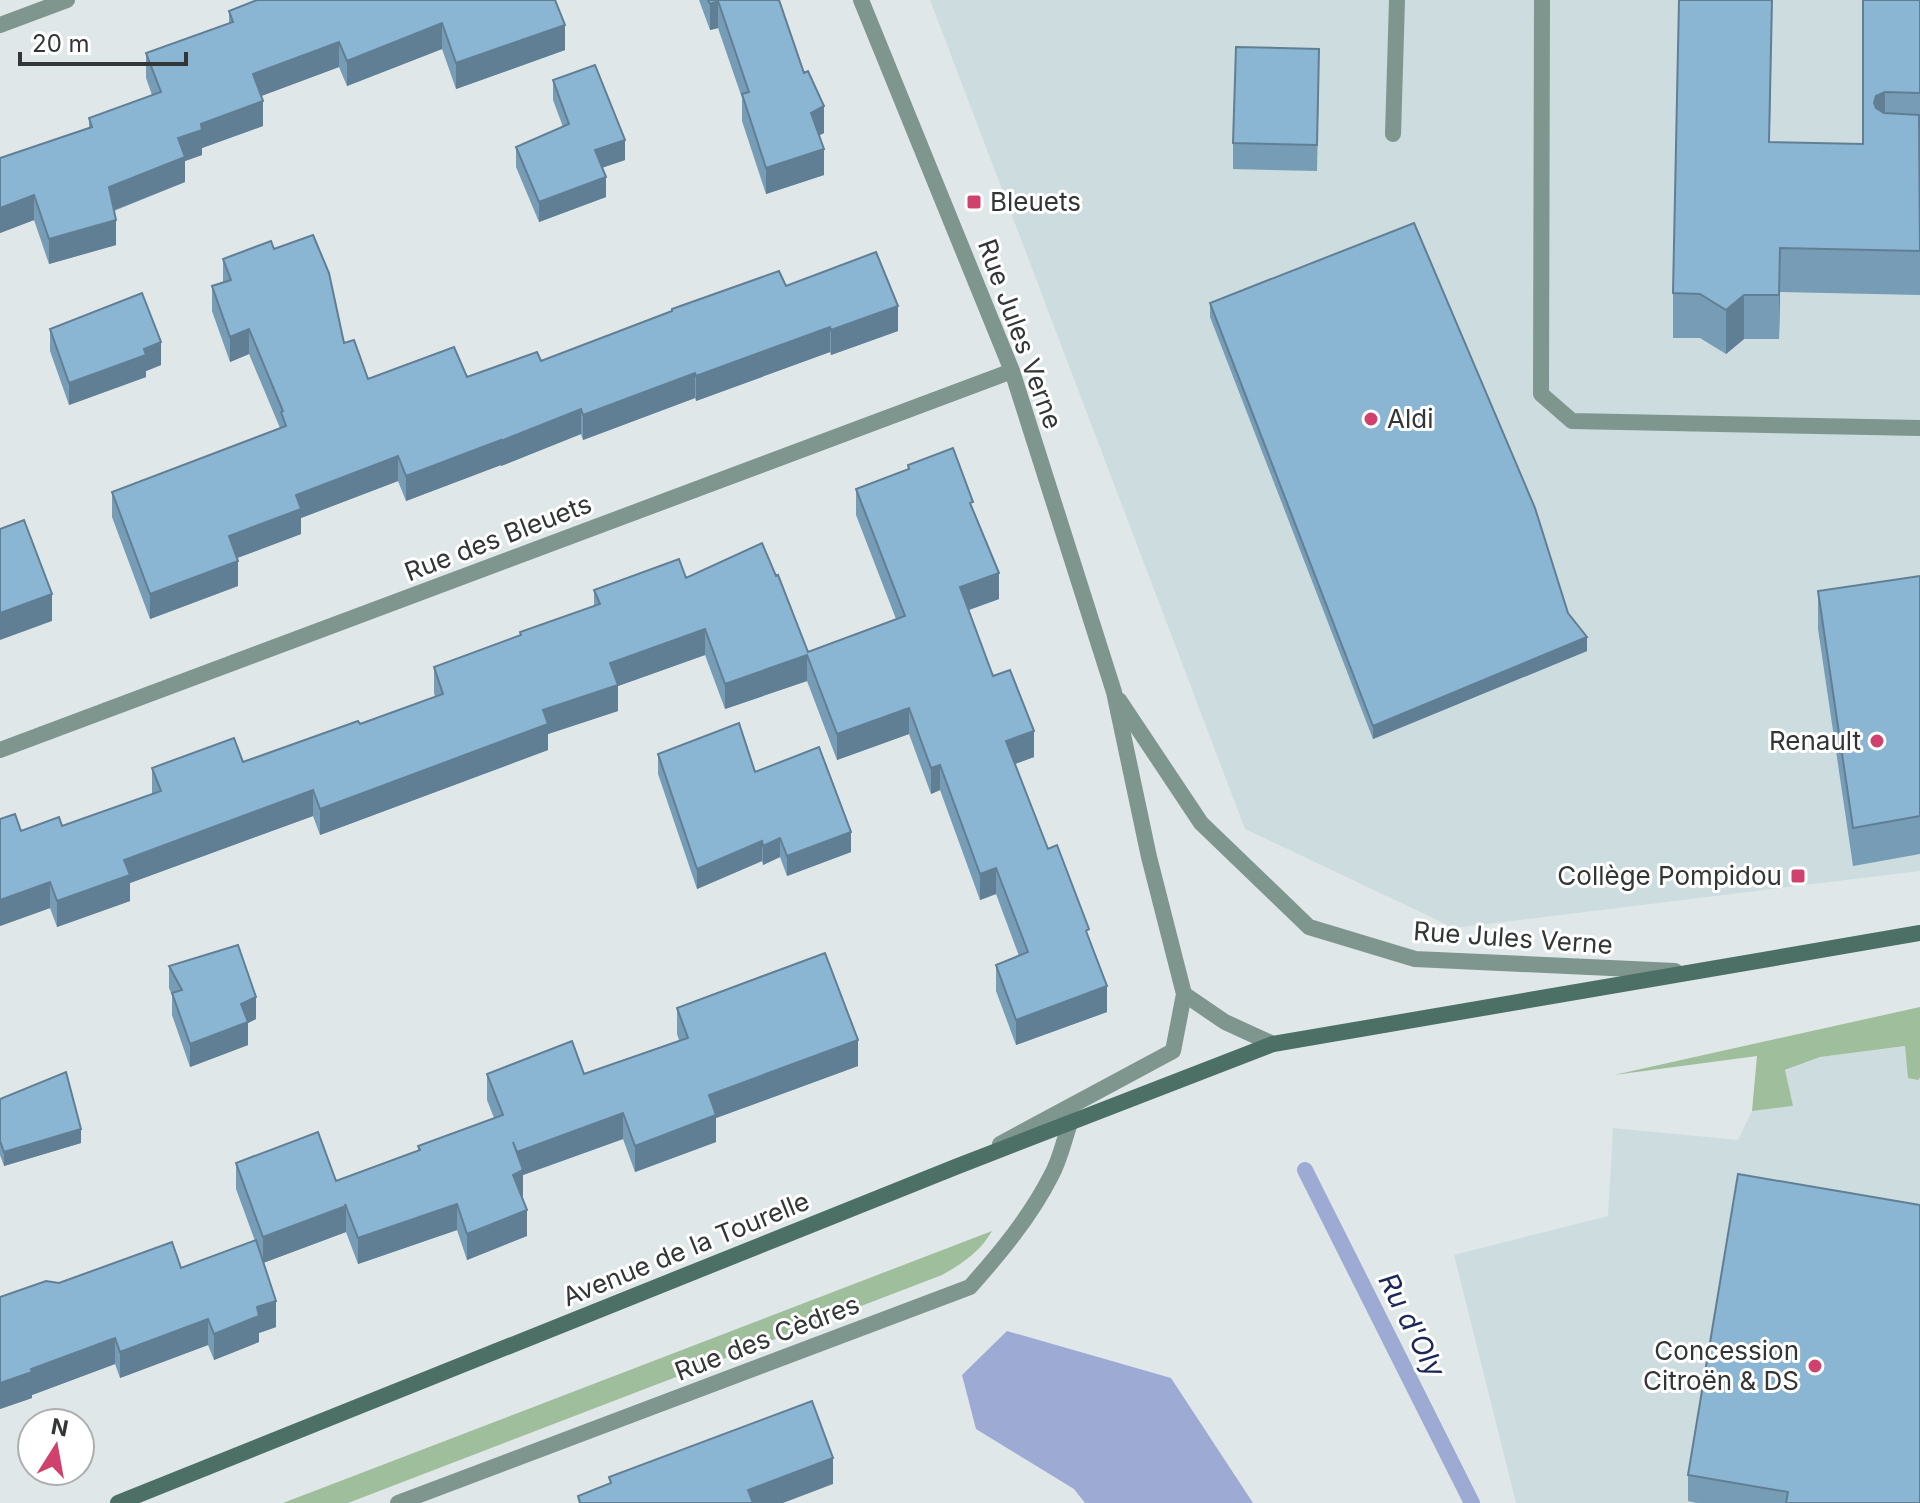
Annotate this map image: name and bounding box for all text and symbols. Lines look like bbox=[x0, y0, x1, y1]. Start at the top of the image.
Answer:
scale bar bbox=[20, 16, 186, 66]
text: 20 m bbox=[32, 29, 90, 58]
place label: Bleuets bbox=[990, 186, 1081, 217]
marker: Bleuets bbox=[965, 193, 983, 211]
street label: Rue Jules Verne bbox=[972, 235, 1069, 433]
place label: Aldi bbox=[1387, 403, 1433, 434]
marker: Aldi bbox=[1362, 410, 1380, 428]
street label: Rue des Bleuets bbox=[400, 488, 596, 587]
place label: Renault bbox=[1769, 725, 1861, 756]
marker: Renault bbox=[1868, 732, 1886, 750]
place label: Collège Pompidou bbox=[1557, 860, 1782, 891]
marker: Collège Pompidou bbox=[1789, 867, 1807, 885]
street label: Rue Jules Verne bbox=[1412, 915, 1614, 960]
street label: Avenue de la Tourelle bbox=[558, 1185, 814, 1312]
water label: Ru d'Oly bbox=[1371, 1267, 1453, 1384]
street label: Rue des Cèdres bbox=[670, 1288, 863, 1387]
place label: Concession Citroën & DS bbox=[1643, 1335, 1799, 1396]
marker: Concession Citroën & DS bbox=[1806, 1357, 1824, 1375]
north arrow bbox=[16, 1407, 96, 1487]
text: N bbox=[49, 1413, 71, 1442]

